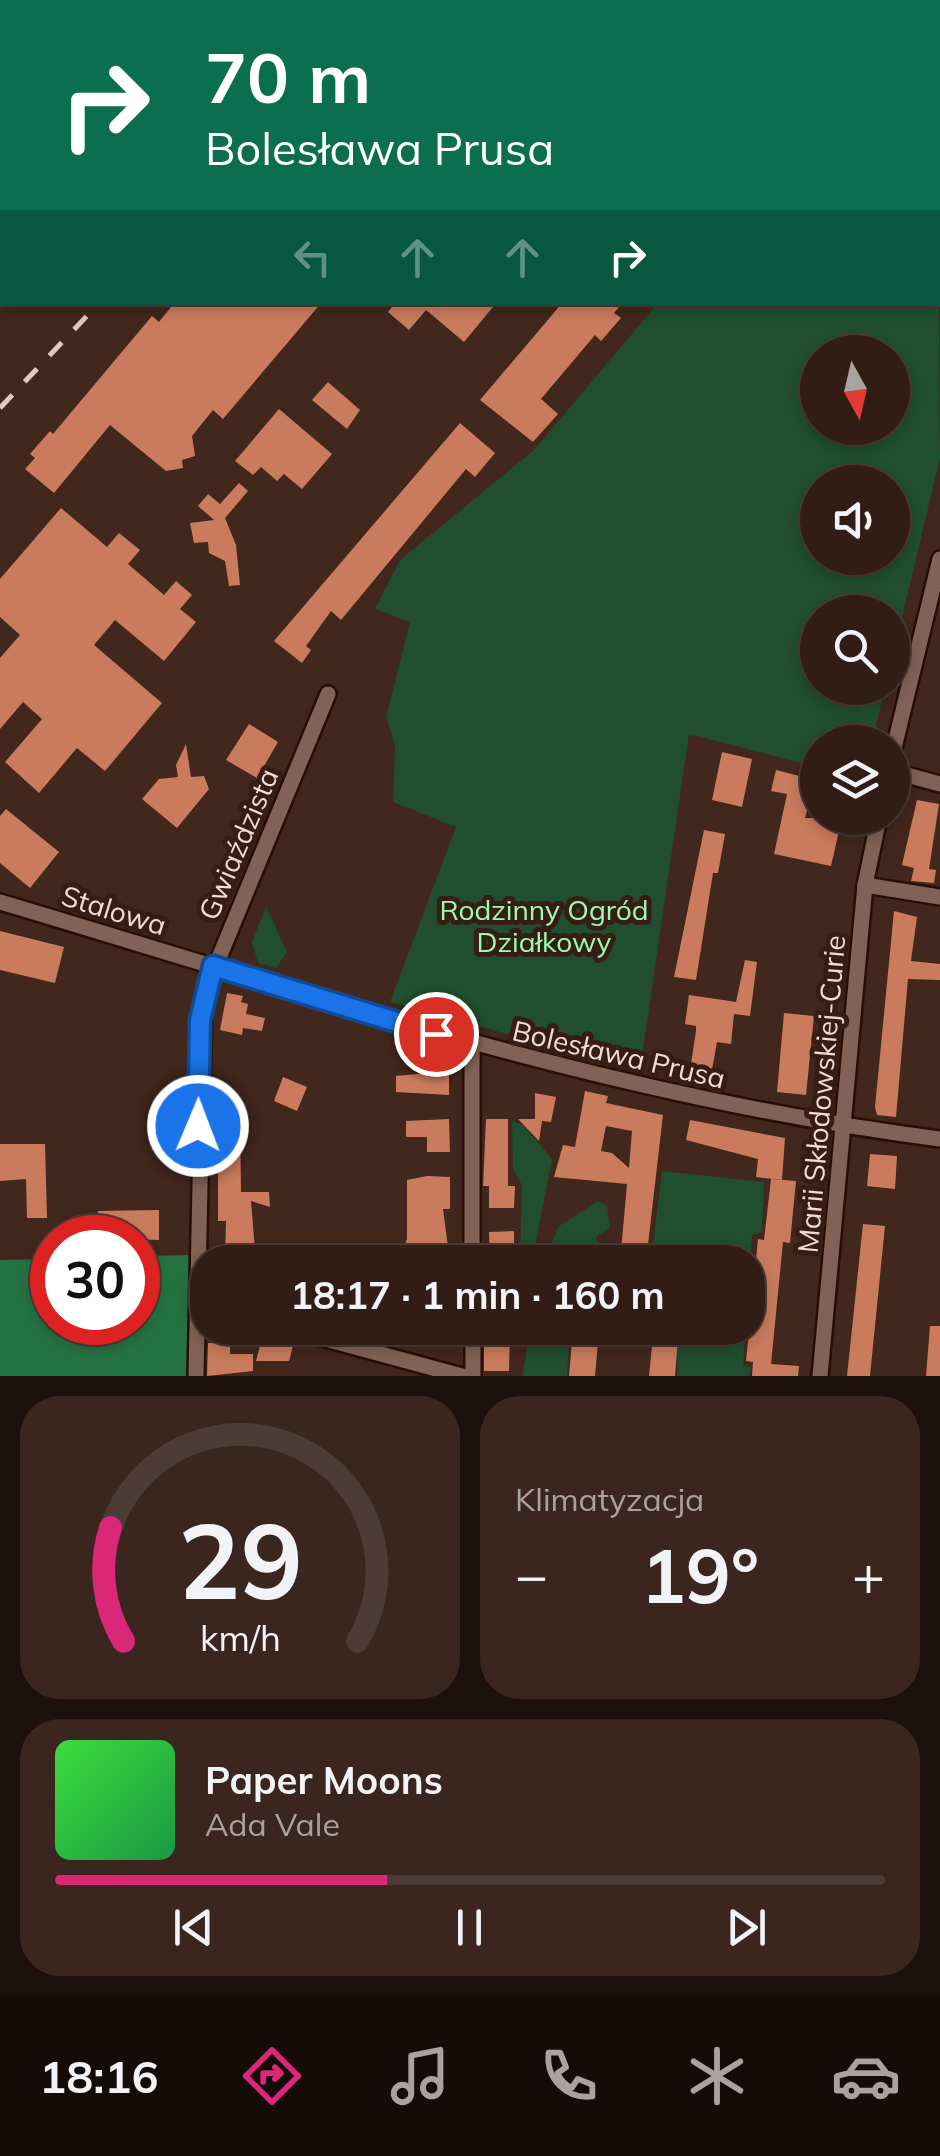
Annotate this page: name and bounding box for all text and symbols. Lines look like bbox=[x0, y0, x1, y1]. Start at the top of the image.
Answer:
text: 70 m bbox=[205, 33, 371, 121]
icon: right bbox=[40, 40, 170, 170]
text: Bolesława Prusa bbox=[205, 120, 554, 176]
icon: left bbox=[285, 230, 340, 285]
icon: ahead bbox=[390, 230, 445, 285]
icon: ahead bbox=[495, 230, 550, 285]
icon: right bbox=[600, 230, 655, 285]
north arrow bbox=[800, 335, 910, 445]
map controls bbox=[800, 335, 910, 835]
button: sound bbox=[800, 465, 910, 575]
button: search bbox=[800, 595, 910, 705]
button: layers bbox=[800, 725, 910, 835]
street label: Gwiaździsta bbox=[190, 763, 286, 925]
street label: Stalowa bbox=[58, 878, 170, 942]
park label: Rodzinny Ogród Działkowy bbox=[439, 892, 649, 959]
street label: Marii Skłodowskiej-Curie bbox=[790, 934, 852, 1254]
pin bbox=[394, 992, 479, 1077]
icon: arrive bbox=[409, 1007, 464, 1062]
street label: Bolesława Prusa bbox=[509, 1013, 729, 1095]
position arrow bbox=[146, 1074, 250, 1178]
speed limit sign: 30 bbox=[30, 1215, 160, 1345]
text: 18:17 · 1 min · 160 m bbox=[290, 1271, 665, 1319]
text: Klimatyzacja bbox=[515, 1479, 704, 1519]
text: 29 bbox=[178, 1494, 302, 1625]
text: 19° bbox=[641, 1528, 759, 1622]
text: − bbox=[515, 1540, 548, 1609]
text: + bbox=[852, 1540, 885, 1609]
text: km/h bbox=[200, 1615, 280, 1660]
text: Paper Moons bbox=[205, 1756, 443, 1804]
text: Ada Vale bbox=[205, 1804, 340, 1844]
icon: previous bbox=[166, 1900, 221, 1955]
icon: pause bbox=[442, 1900, 497, 1955]
icon: next bbox=[719, 1900, 774, 1955]
icon: directions bbox=[237, 2041, 307, 2111]
icon: music bbox=[385, 2041, 455, 2111]
icon: phone bbox=[534, 2041, 604, 2111]
icon: climate bbox=[682, 2041, 752, 2111]
icon: car bbox=[831, 2041, 901, 2111]
text: 18:16 bbox=[39, 2048, 158, 2104]

